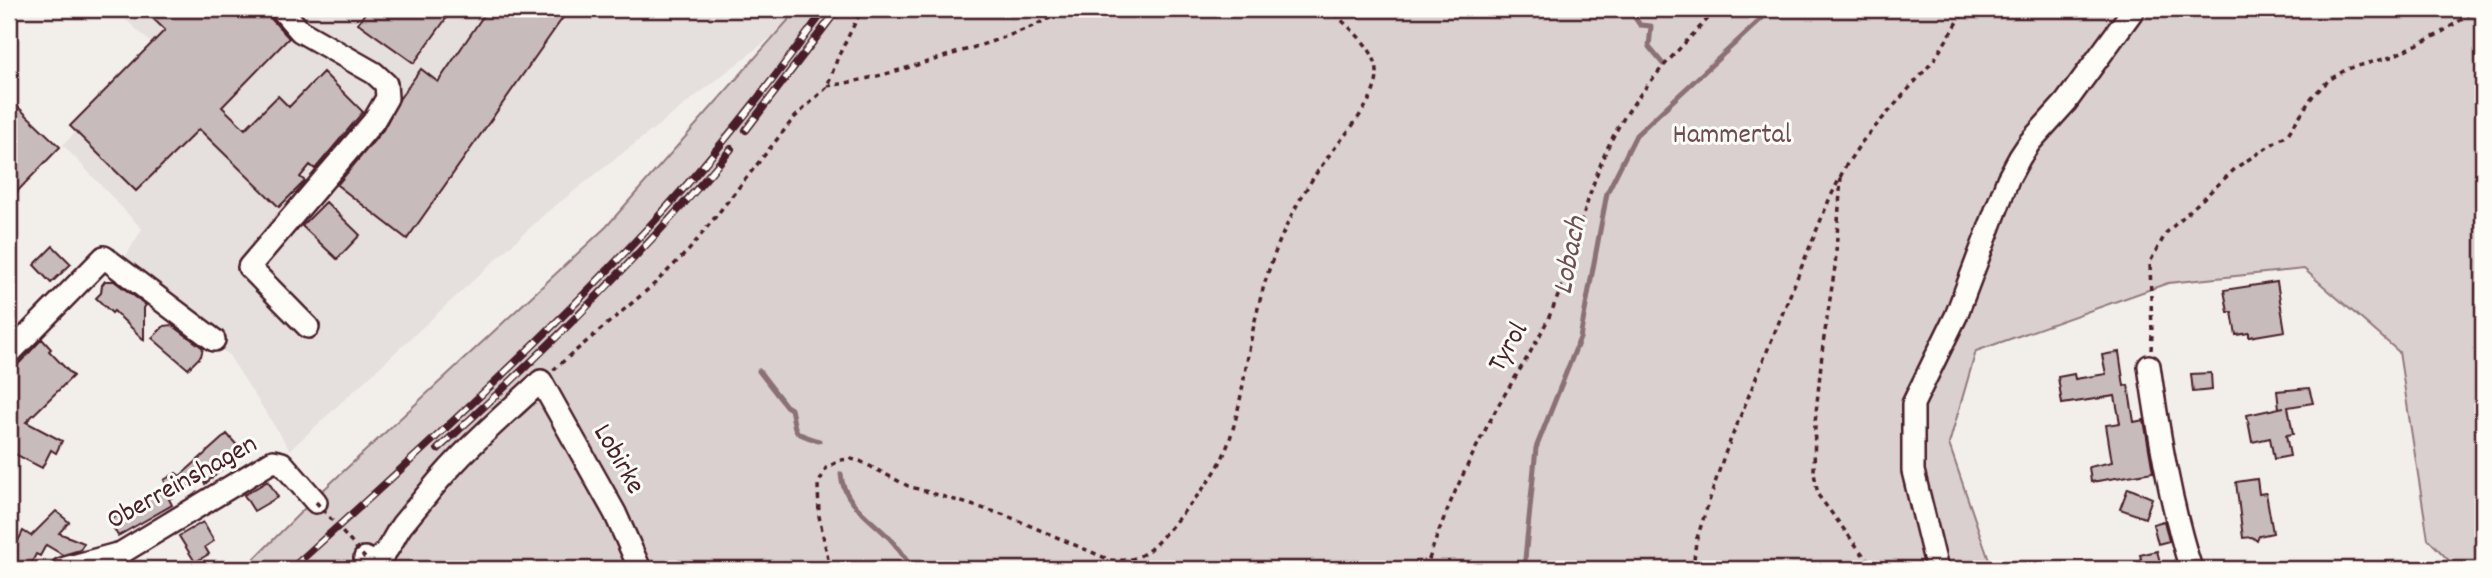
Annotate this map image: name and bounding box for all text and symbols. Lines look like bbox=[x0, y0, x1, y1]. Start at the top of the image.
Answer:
park label: Hammertal bbox=[1673, 117, 1792, 157]
water label: Lobach bbox=[1543, 212, 1601, 299]
street label: Tyrol bbox=[1480, 315, 1540, 381]
street label: Lobirke bbox=[581, 417, 653, 503]
street label: Oberreinshagen bbox=[100, 426, 266, 542]

